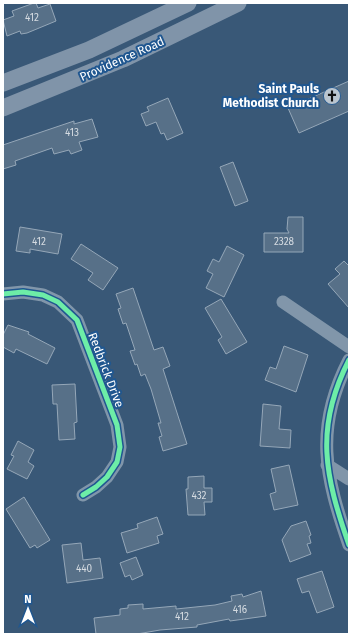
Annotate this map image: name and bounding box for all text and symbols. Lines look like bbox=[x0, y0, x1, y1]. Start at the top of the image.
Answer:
house number: 412 bbox=[25, 12, 39, 24]
street label: Providence Road bbox=[78, 34, 166, 84]
place label: Saint Pauls Methodist Church bbox=[223, 82, 319, 110]
church icon: Saint Pauls Methodist Church bbox=[322, 86, 342, 106]
house number: 413 bbox=[65, 127, 79, 139]
house number: 412 bbox=[32, 236, 46, 248]
house number: 2328 bbox=[274, 236, 295, 248]
street label: Redbrick Drive bbox=[85, 331, 127, 409]
house number: 432 bbox=[192, 490, 207, 502]
house number: 440 bbox=[76, 563, 93, 575]
north arrow bbox=[8, 589, 48, 629]
text: N bbox=[24, 593, 32, 606]
house number: 416 bbox=[233, 604, 247, 616]
house number: 412 bbox=[175, 611, 189, 623]

